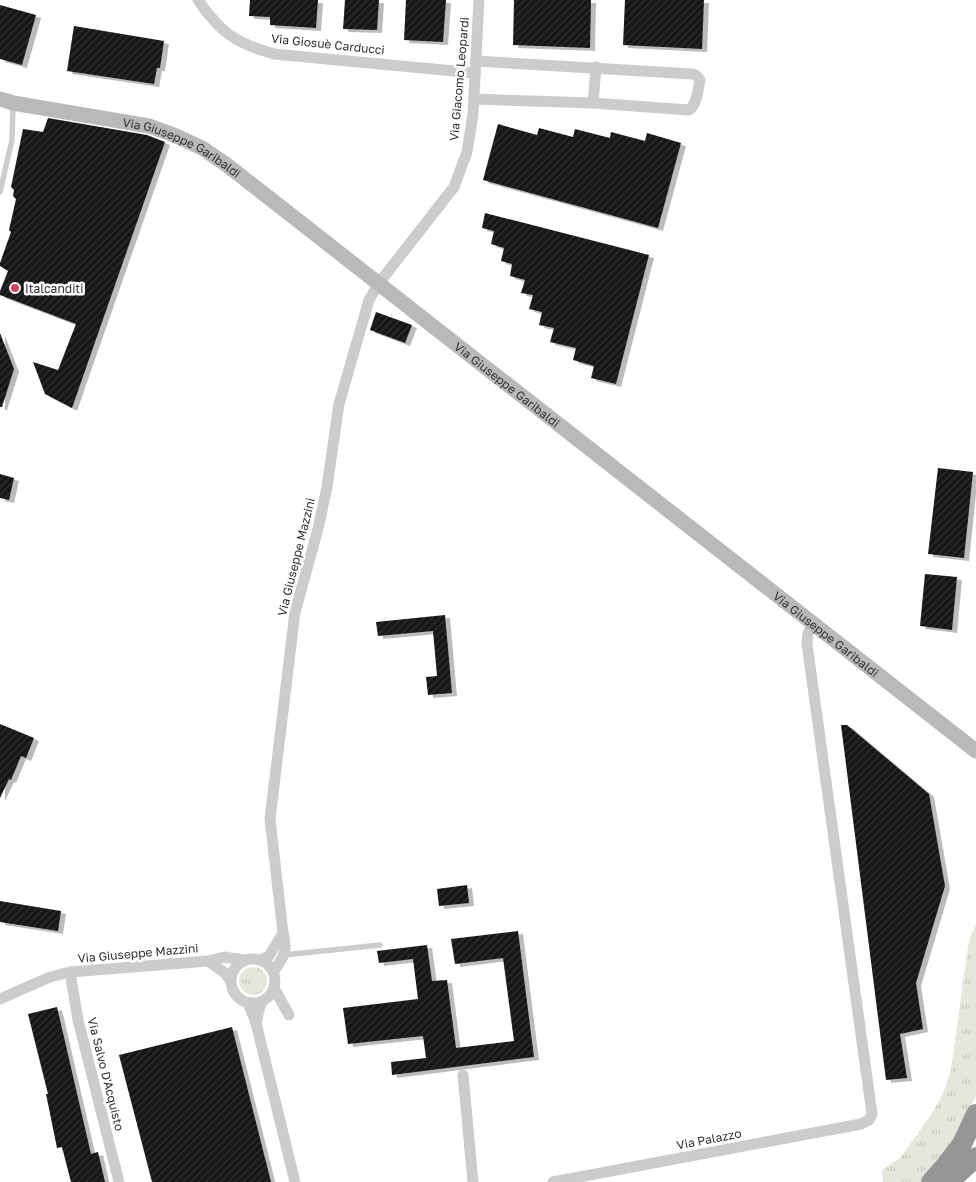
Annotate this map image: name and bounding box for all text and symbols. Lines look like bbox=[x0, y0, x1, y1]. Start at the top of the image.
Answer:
street label: Via Giacomo Leopardi bbox=[446, 16, 472, 142]
street label: Via Giosuè Carducci bbox=[271, 31, 385, 57]
street label: Via Giuseppe Garibaldi bbox=[122, 114, 244, 181]
place label: Italcanditi bbox=[25, 281, 83, 296]
marker: Italcanditi bbox=[9, 282, 21, 294]
street label: Via Giuseppe Garibaldi bbox=[451, 338, 563, 430]
street label: Via Giuseppe Mazzini bbox=[274, 496, 318, 618]
street label: Via Giuseppe Garibaldi bbox=[770, 588, 882, 680]
street label: Via Giuseppe Mazzini bbox=[77, 940, 199, 966]
street label: Via Salvo D'Acquisto bbox=[85, 1016, 127, 1132]
street label: Via Palazzo bbox=[675, 1125, 743, 1153]

